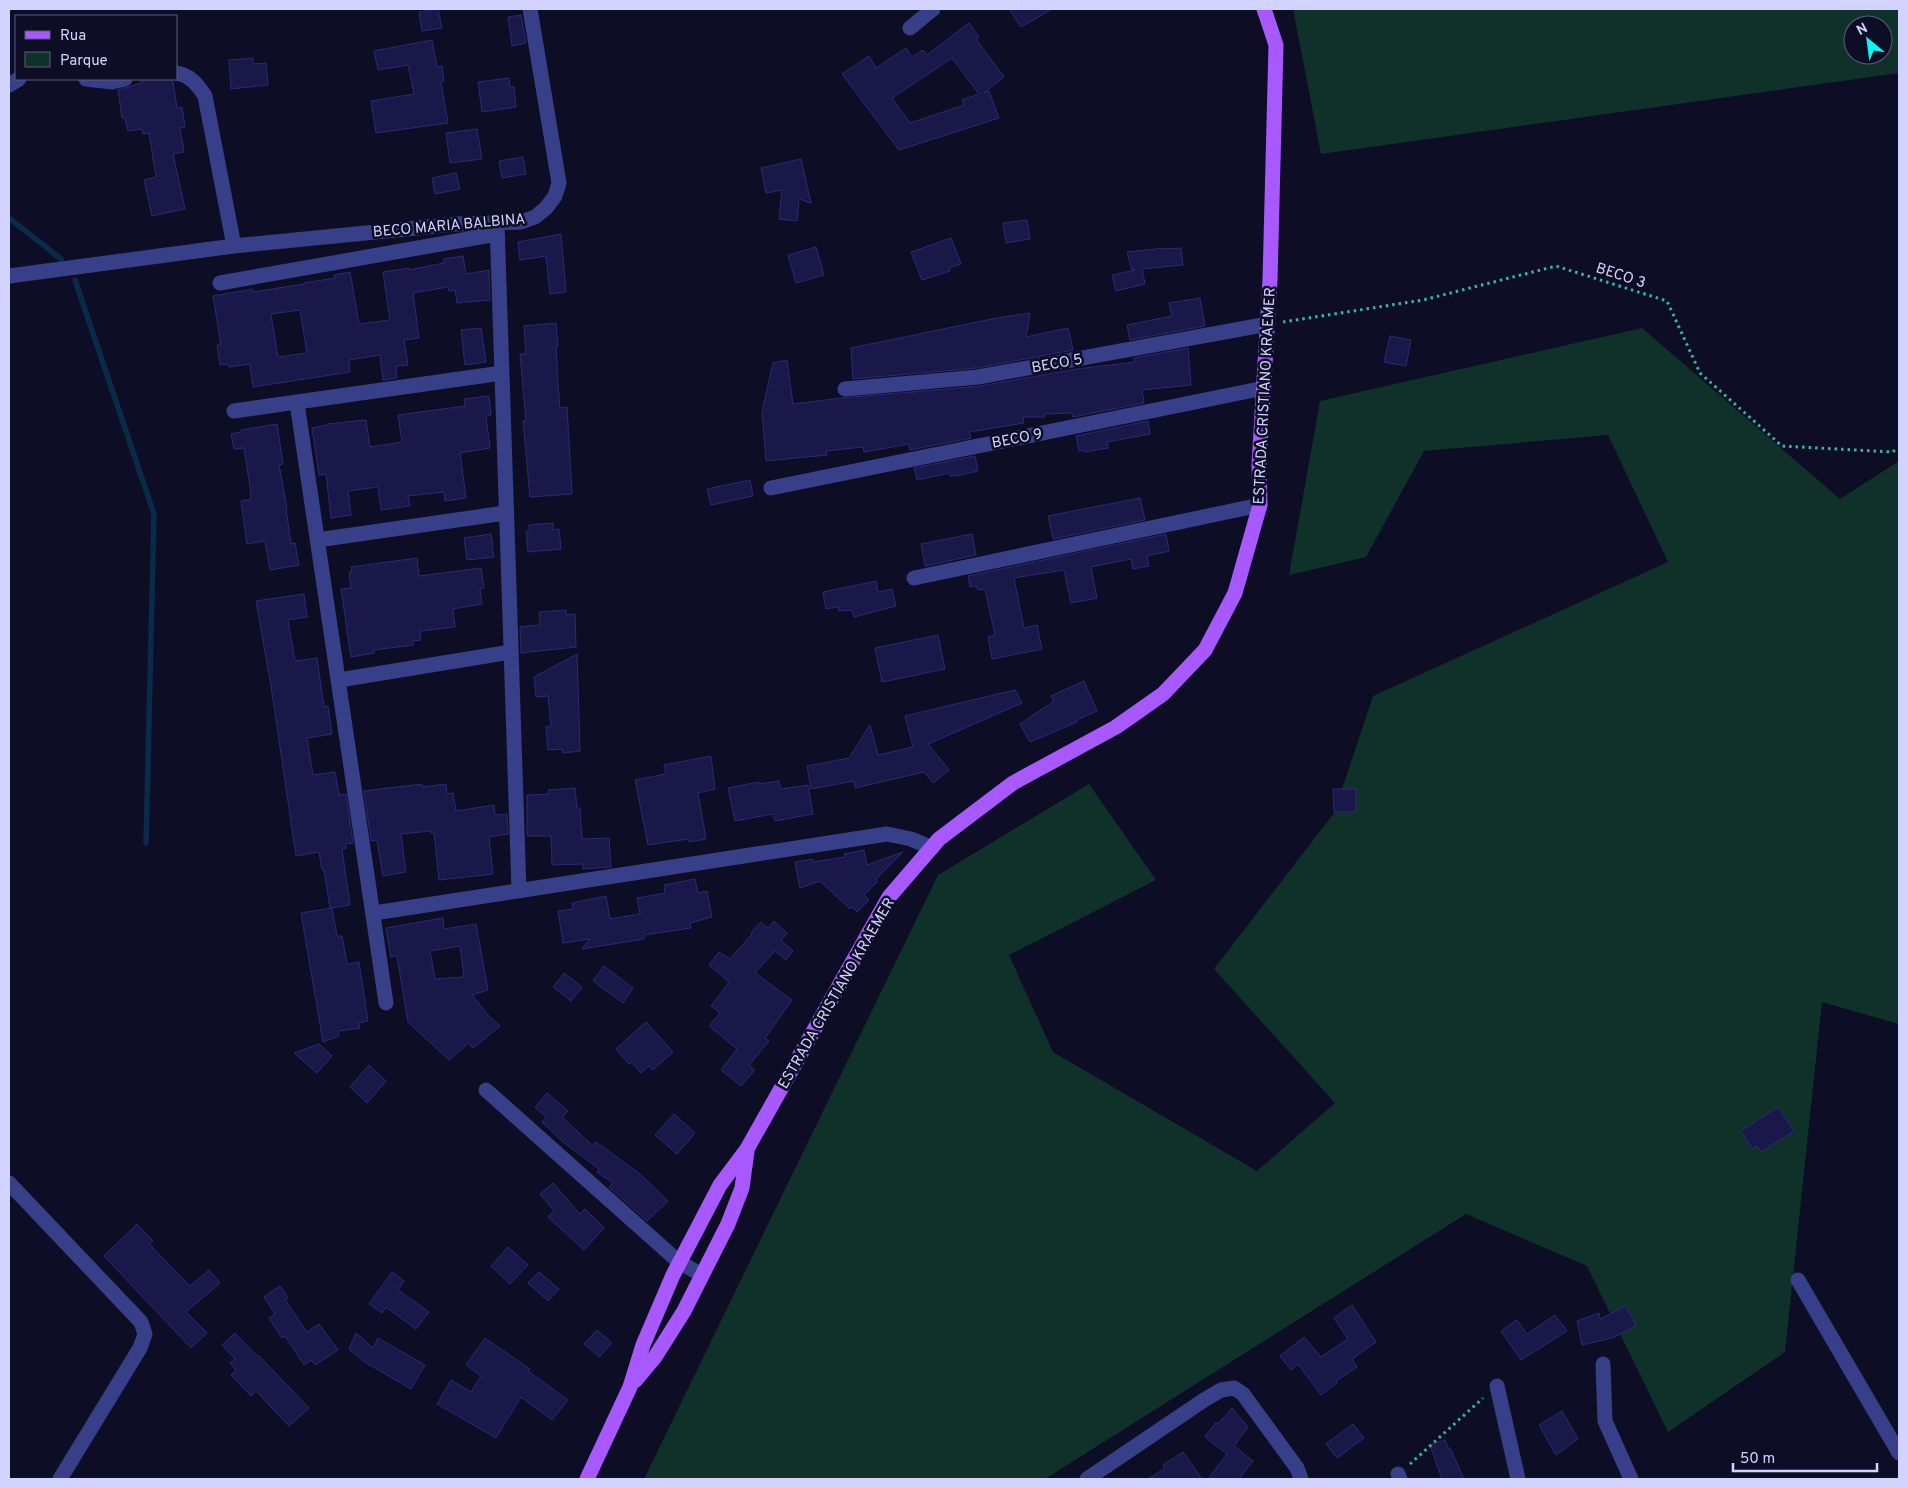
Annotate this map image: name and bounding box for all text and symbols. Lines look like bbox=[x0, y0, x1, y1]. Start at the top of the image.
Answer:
legend bbox=[15, 15, 178, 80]
north arrow bbox=[1843, 15, 1893, 65]
text: N bbox=[1854, 20, 1871, 40]
text: Rua bbox=[60, 27, 86, 46]
text: Parque bbox=[60, 52, 108, 71]
street label: BECO MARIA BALBINA bbox=[372, 210, 526, 243]
street label: BECO 3 bbox=[1593, 259, 1648, 293]
street label: ESTRADA CRISTIANO KRAEMER bbox=[1250, 287, 1281, 505]
street label: BECO 5 bbox=[1030, 351, 1084, 378]
street label: BECO 9 bbox=[990, 425, 1044, 454]
street label: ESTRADA CRISTIANO KRAEMER bbox=[775, 895, 900, 1093]
scale bar bbox=[1733, 1440, 1877, 1472]
text: 50 m bbox=[1740, 1450, 1775, 1469]

